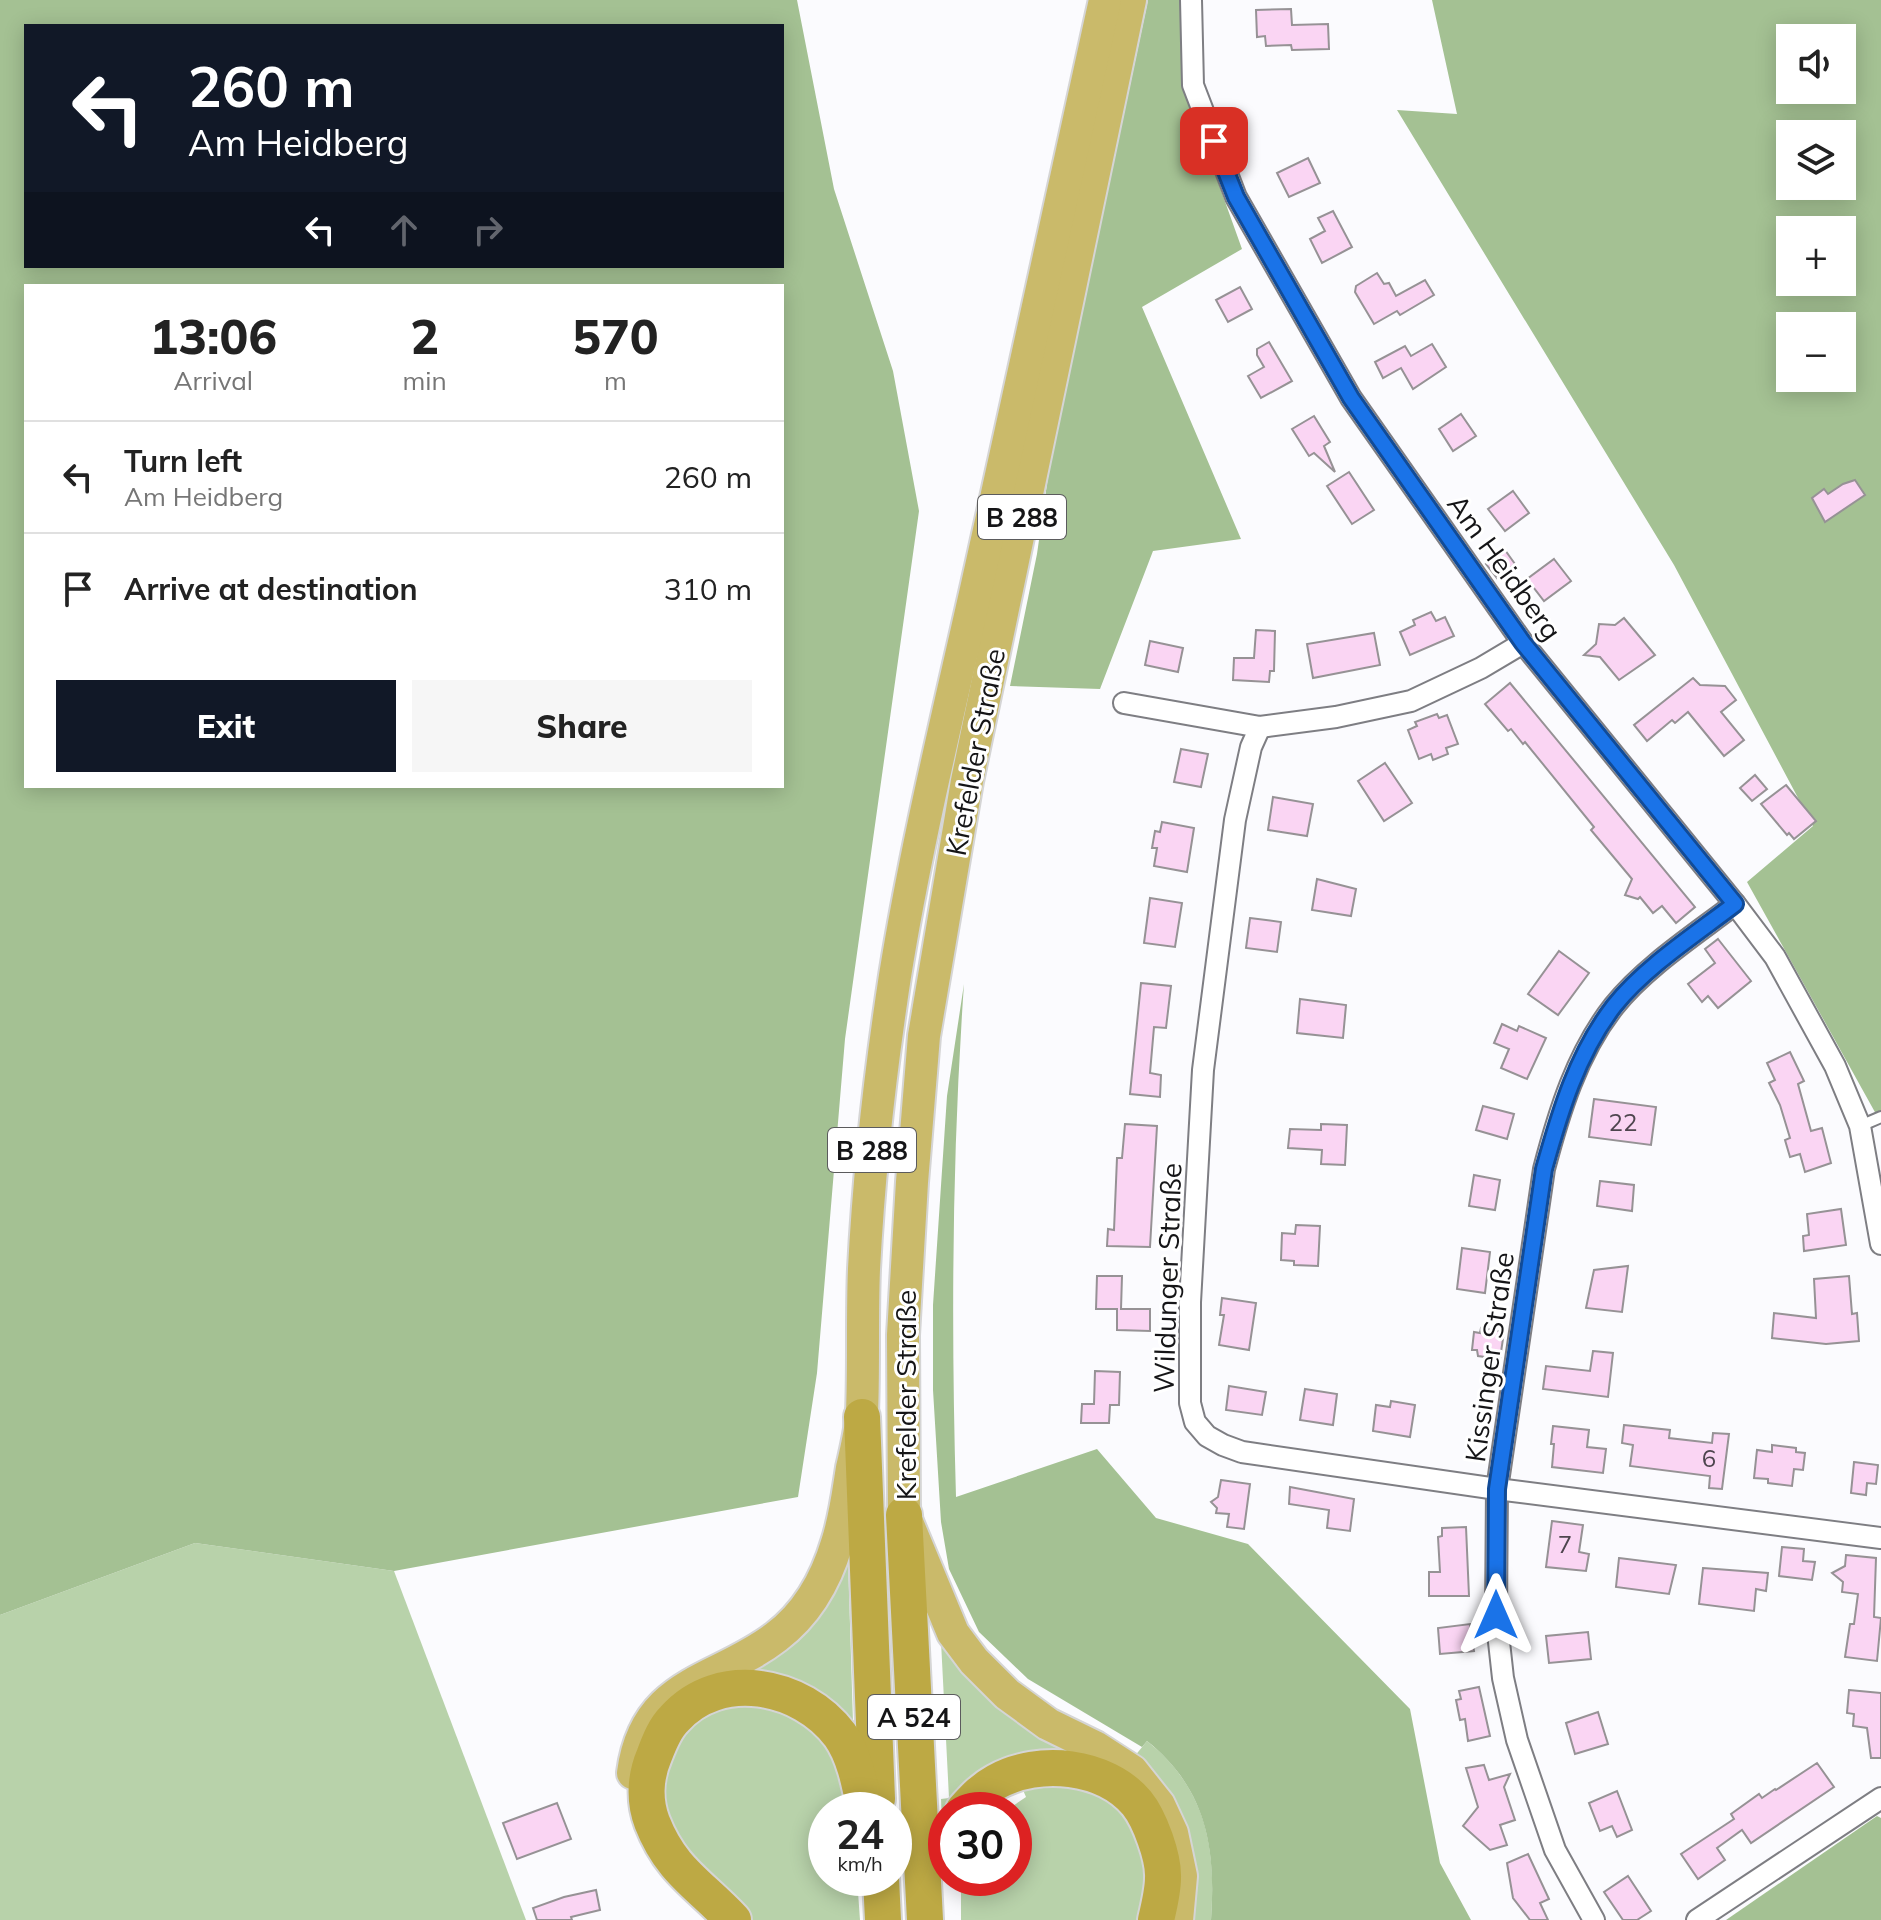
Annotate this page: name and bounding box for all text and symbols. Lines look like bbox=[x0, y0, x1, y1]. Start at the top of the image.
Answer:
map controls bbox=[1776, 24, 1856, 392]
button: sound bbox=[1776, 24, 1856, 104]
text: 260 m bbox=[188, 51, 355, 121]
icon: left bbox=[56, 56, 160, 160]
pin bbox=[1180, 107, 1248, 175]
icon: arrive bbox=[1192, 119, 1236, 163]
text: Am Heidberg bbox=[188, 120, 409, 165]
button: layers bbox=[1776, 120, 1856, 200]
icon: left bbox=[298, 208, 342, 252]
icon: ahead bbox=[382, 208, 426, 252]
icon: right bbox=[466, 208, 510, 252]
button: + bbox=[1776, 216, 1856, 296]
text: 13:06 bbox=[149, 306, 277, 366]
text: 2 bbox=[410, 306, 439, 366]
text: 570 bbox=[572, 306, 659, 366]
button: − bbox=[1776, 312, 1856, 392]
text: Arrival bbox=[173, 364, 253, 397]
text: min bbox=[403, 364, 447, 397]
text: m bbox=[604, 364, 627, 397]
text: Turn left bbox=[124, 442, 242, 480]
icon: left bbox=[56, 455, 100, 499]
text: 260 m bbox=[664, 458, 752, 496]
text: Am Heidberg bbox=[124, 480, 283, 513]
street label: Am Heidberg bbox=[1440, 487, 1570, 647]
road number: B 288 bbox=[978, 495, 1066, 539]
icon: arrive bbox=[56, 567, 100, 611]
text: Arrive at destination bbox=[124, 570, 418, 608]
text: 310 m bbox=[664, 570, 752, 608]
street label: Krefelder Straße bbox=[938, 645, 1012, 859]
button: Exit bbox=[56, 680, 396, 772]
button: Share bbox=[412, 680, 752, 772]
house number: 22 bbox=[1609, 1107, 1637, 1137]
road number: B 288 bbox=[828, 1128, 916, 1172]
street label: Wildunger Straße bbox=[1145, 1162, 1189, 1394]
street label: Kissinger Straße bbox=[1457, 1250, 1521, 1464]
street label: Krefelder Straße bbox=[888, 1290, 923, 1500]
house number: 6 bbox=[1702, 1443, 1716, 1473]
house number: 7 bbox=[1558, 1529, 1572, 1559]
position arrow bbox=[1454, 1573, 1538, 1657]
road number: A 524 bbox=[868, 1695, 960, 1739]
speed limit sign: 30 bbox=[928, 1792, 1032, 1896]
text: 24 bbox=[836, 1809, 884, 1859]
text: km/h bbox=[837, 1851, 883, 1876]

